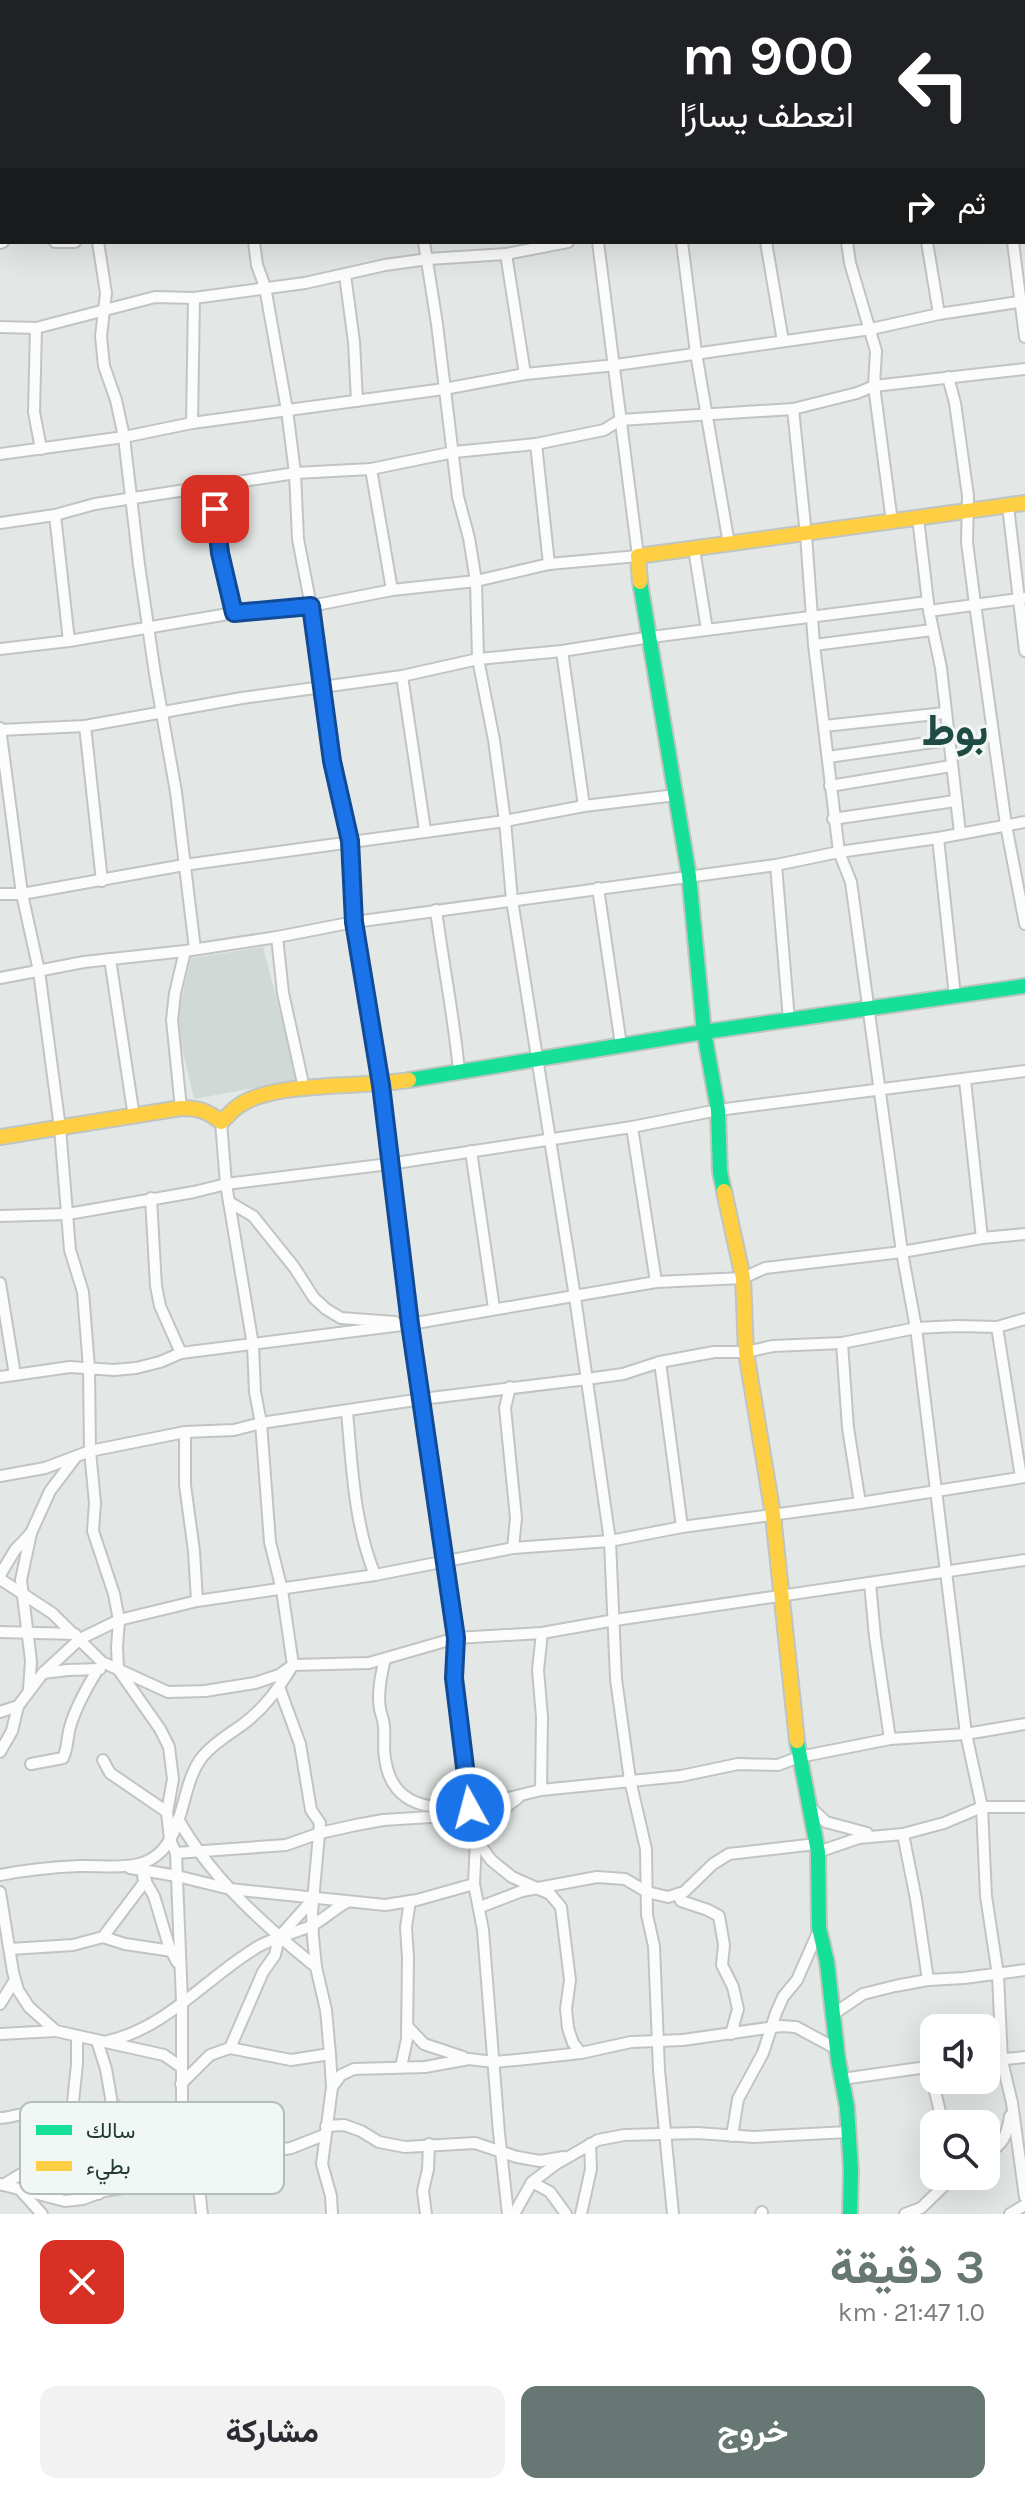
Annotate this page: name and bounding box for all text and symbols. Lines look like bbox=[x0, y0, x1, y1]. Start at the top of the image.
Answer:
text: 900 m bbox=[682, 23, 854, 88]
icon: left bbox=[882, 32, 986, 136]
text: انعطف يسارًا bbox=[679, 94, 854, 136]
icon: right bbox=[898, 184, 942, 228]
text: ثم bbox=[958, 186, 986, 222]
pin bbox=[181, 475, 249, 543]
icon: arrive bbox=[193, 487, 237, 531]
district label: بوط bbox=[922, 705, 988, 757]
position arrow bbox=[428, 1766, 512, 1850]
map controls bbox=[920, 2014, 1000, 2190]
button: sound bbox=[920, 2014, 1000, 2094]
legend bbox=[20, 2102, 284, 2194]
button: search bbox=[920, 2110, 1000, 2190]
text: سالك bbox=[86, 2118, 135, 2144]
text: بطيء bbox=[86, 2154, 131, 2185]
text: 3 دقيقة bbox=[830, 2239, 985, 2295]
button: close bbox=[40, 2240, 124, 2324]
text: 1.0 km · 21:47 bbox=[838, 2297, 985, 2328]
button: مشاركة bbox=[40, 2386, 505, 2478]
button: خروج bbox=[521, 2386, 985, 2478]

